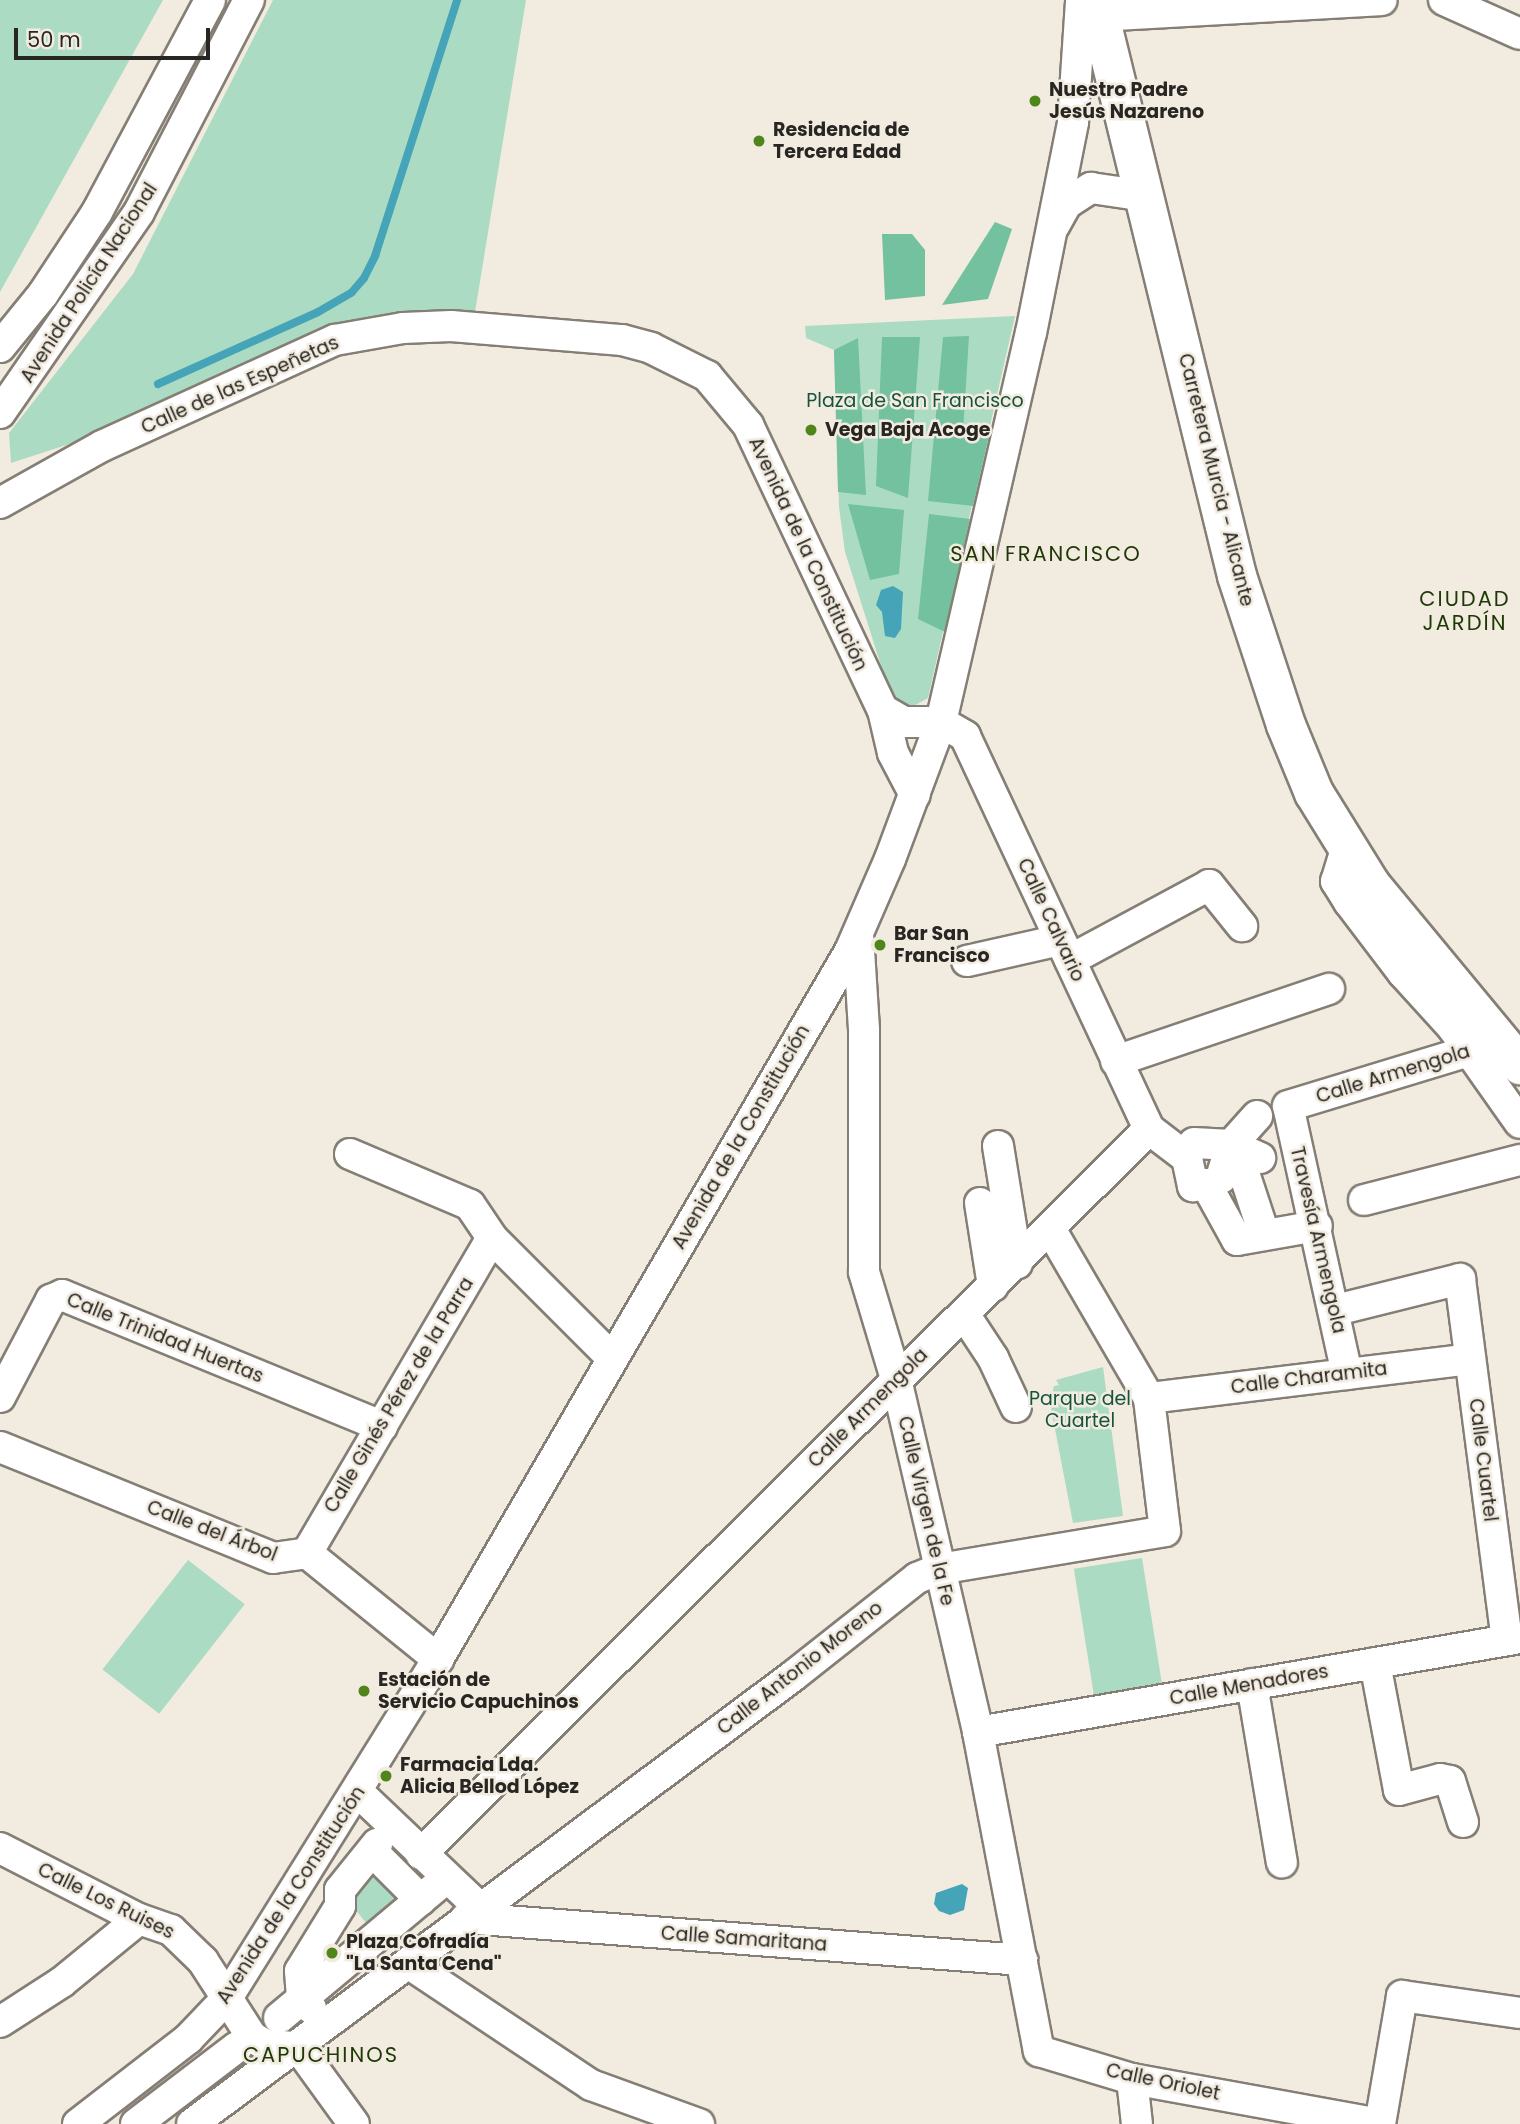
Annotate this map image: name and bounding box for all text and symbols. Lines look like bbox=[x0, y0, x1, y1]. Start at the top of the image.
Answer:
scale bar bbox=[18, 14, 214, 58]
text: 50 m bbox=[27, 25, 81, 54]
place label: Nuestro Padre Jesús Nazareno bbox=[1049, 79, 1204, 123]
marker: Nuestro Padre Jesús Nazareno bbox=[1027, 93, 1043, 109]
place label: Residencia de Tercera Edad bbox=[773, 119, 909, 163]
marker: Residencia de Tercera Edad bbox=[751, 133, 767, 149]
street label: Avenida Policía Nacional bbox=[16, 179, 162, 387]
street label: Calle de las Espeñetas bbox=[138, 331, 342, 439]
street label: Carretera Murcia - Alicante bbox=[1174, 351, 1258, 609]
park label: Plaza de San Francisco bbox=[806, 390, 1024, 412]
place label: Vega Baja Acoge bbox=[825, 419, 991, 441]
marker: Vega Baja Acoge bbox=[803, 422, 819, 438]
street label: Avenida de la Constitución bbox=[744, 434, 872, 674]
district label: SAN FRANCISCO bbox=[952, 541, 1140, 567]
district label: CIUDAD JARDÍN bbox=[1420, 586, 1510, 636]
street label: Calle Calvario bbox=[1012, 855, 1090, 985]
place label: Bar San Francisco bbox=[894, 923, 990, 967]
marker: Bar San Francisco bbox=[872, 937, 888, 953]
street label: Avenida de la Constitución bbox=[667, 1021, 815, 1253]
street label: Calle Armengola bbox=[1313, 1040, 1473, 1108]
street label: Travesía Armengola bbox=[1285, 1144, 1351, 1336]
street label: Calle Ginés Pérez de la Parra bbox=[320, 1273, 478, 1517]
street label: Calle Trinidad Huertas bbox=[63, 1288, 267, 1388]
street label: Calle Armengola bbox=[803, 1343, 933, 1473]
street label: Calle Charamita bbox=[1230, 1357, 1388, 1399]
park label: Parque del Cuartel bbox=[1029, 1388, 1131, 1432]
street label: Calle Cuartel bbox=[1464, 1397, 1502, 1523]
street label: Calle Virgen de la Fe bbox=[893, 1414, 959, 1608]
street label: Calle del Árbol bbox=[144, 1496, 280, 1566]
street label: Calle Antonio Moreno bbox=[713, 1596, 887, 1740]
street label: Calle Menadores bbox=[1168, 1660, 1330, 1710]
place label: Estación de Servicio Capuchinos bbox=[378, 1669, 579, 1713]
marker: Estación de Servicio Capuchinos bbox=[356, 1683, 372, 1699]
place label: Farmacia Lda. Alicia Bellod López bbox=[400, 1754, 579, 1798]
marker: Farmacia Lda. Alicia Bellod López bbox=[378, 1768, 394, 1784]
street label: Avenida de la Constitución bbox=[212, 1782, 370, 2008]
street label: Calle Los Ruises bbox=[34, 1858, 178, 1944]
street label: Calle Samaritana bbox=[660, 1922, 828, 1956]
place label: Plaza Cofradía "La Santa Cena" bbox=[346, 1931, 502, 1975]
marker: Plaza Cofradía "La Santa Cena" bbox=[324, 1945, 340, 1961]
district label: CAPUCHINOS bbox=[244, 2042, 398, 2068]
street label: Calle Oriolet bbox=[1104, 2059, 1222, 2105]

